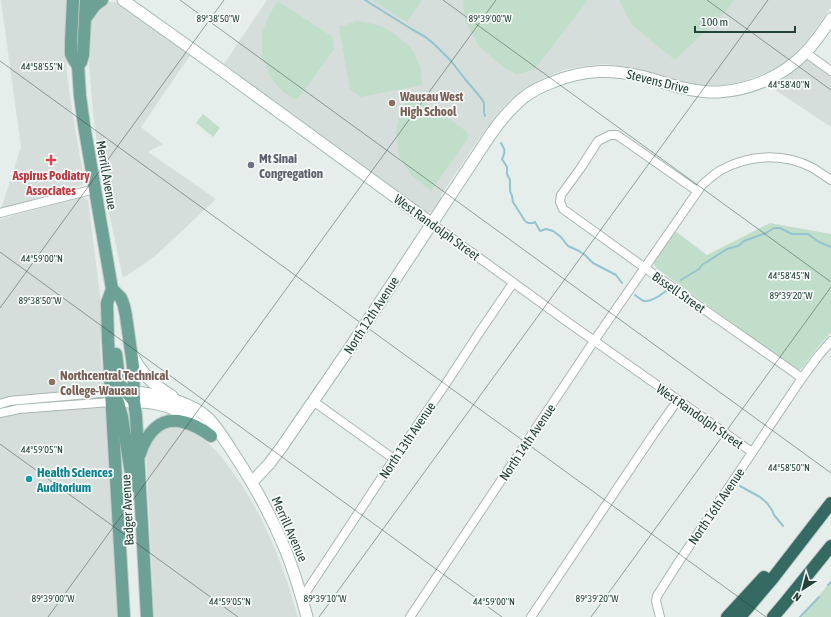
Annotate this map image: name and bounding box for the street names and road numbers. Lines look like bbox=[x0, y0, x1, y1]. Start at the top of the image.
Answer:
street label: Stevens Drive bbox=[625, 66, 691, 97]
street label: Merrill Avenue bbox=[93, 139, 120, 211]
street label: West Randolph Street bbox=[391, 191, 483, 264]
street label: Bissell Street bbox=[649, 269, 708, 316]
street label: North 12th Avenue bbox=[341, 274, 402, 357]
street label: West Randolph Street bbox=[653, 381, 746, 452]
street label: North 13th Avenue bbox=[376, 399, 439, 482]
street label: North 14th Avenue bbox=[496, 401, 559, 484]
street label: North 16th Avenue bbox=[685, 465, 748, 548]
street label: Badger Avenue bbox=[118, 474, 137, 546]
street label: Merrill Avenue bbox=[268, 494, 311, 564]

